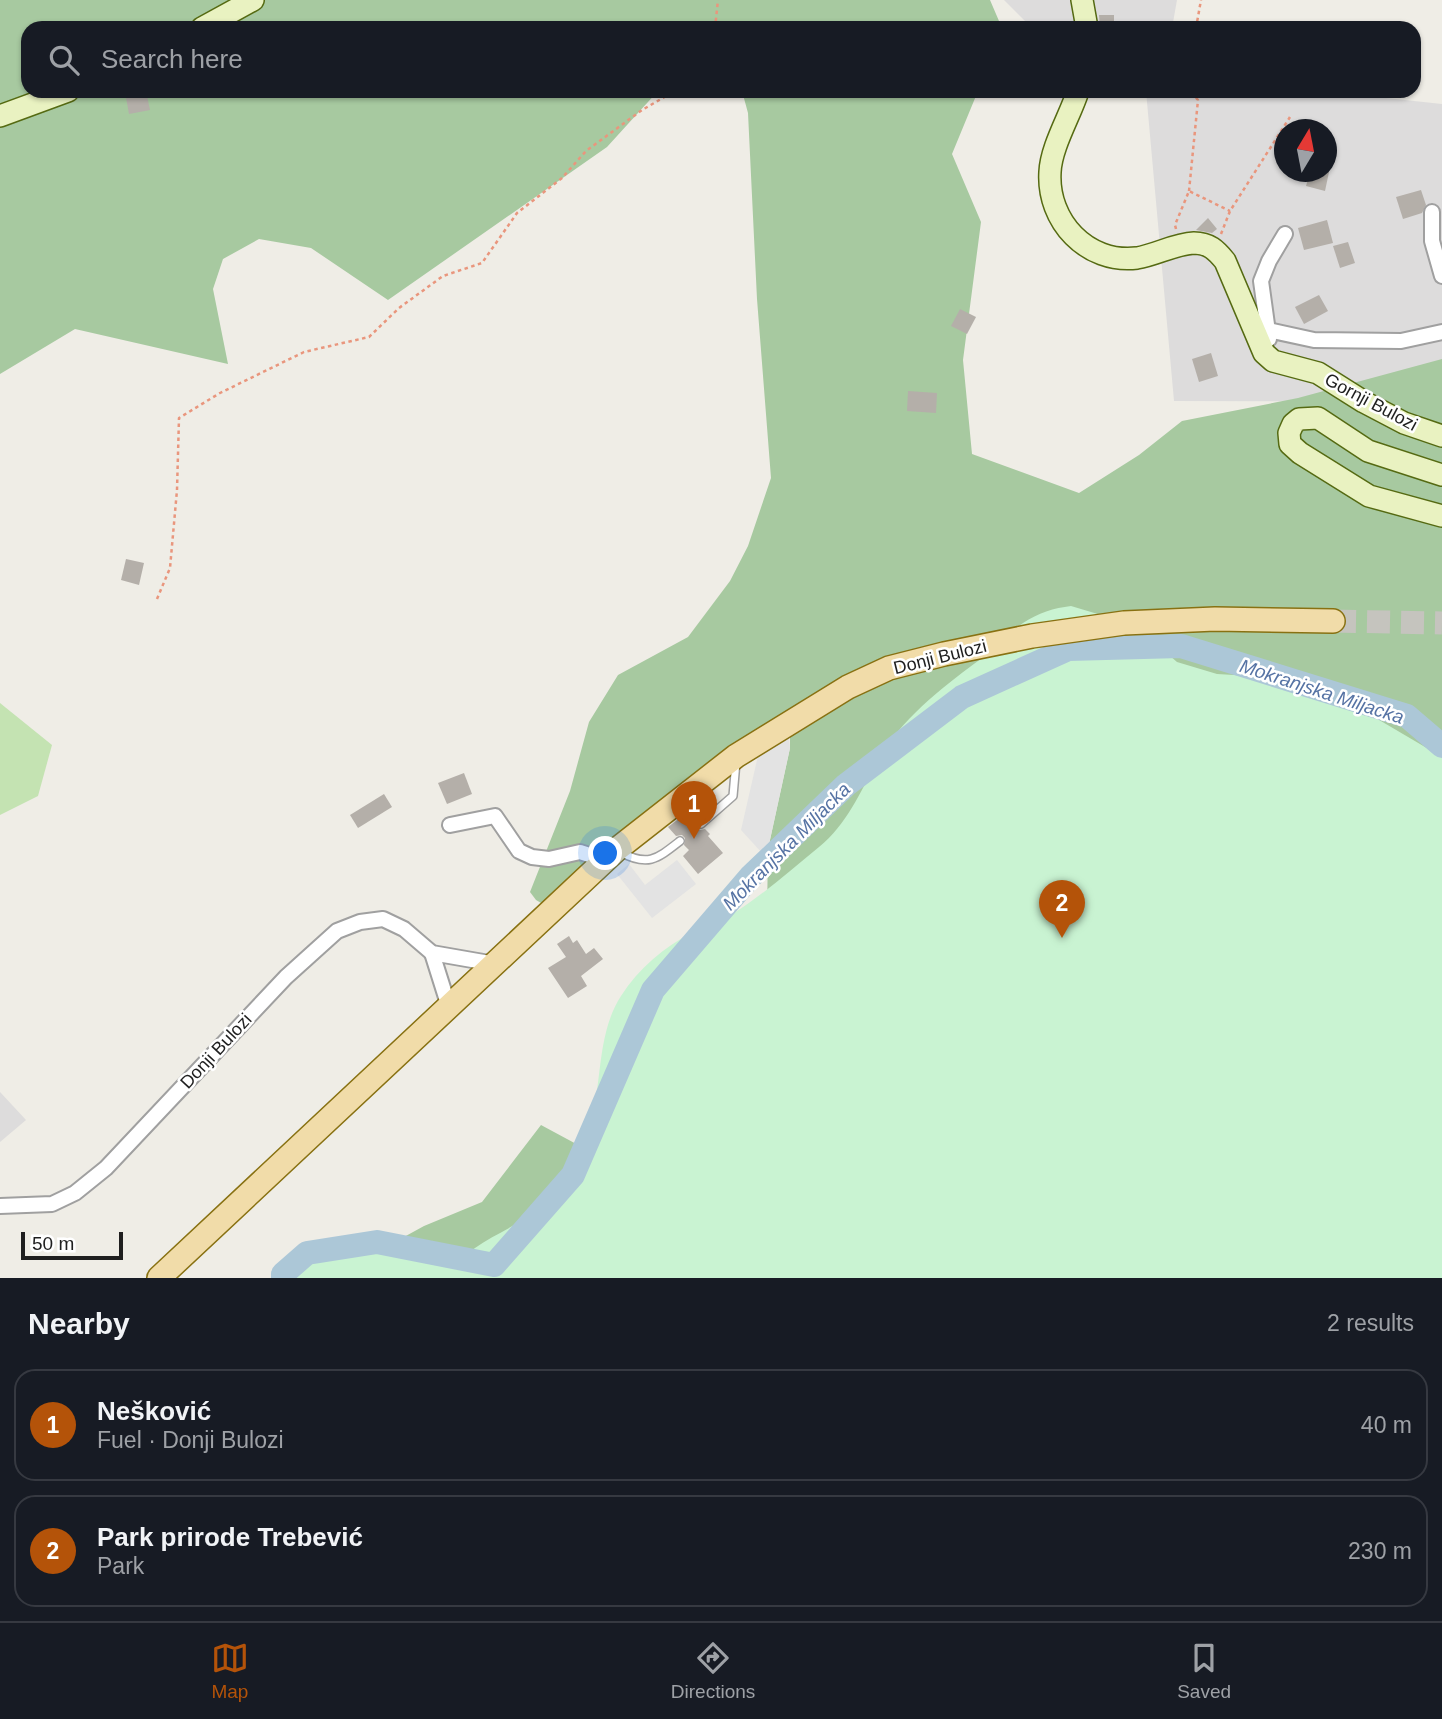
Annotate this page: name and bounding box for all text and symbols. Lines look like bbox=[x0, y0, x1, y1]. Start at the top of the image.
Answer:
search box bbox=[21, 21, 1421, 98]
icon: search bbox=[45, 41, 83, 79]
text: Search here bbox=[101, 44, 243, 74]
north arrow bbox=[1274, 119, 1337, 182]
street label: Gornji Bulozi bbox=[1321, 369, 1421, 435]
street label: Donji Bulozi bbox=[891, 636, 989, 678]
water label: Mokranjska Miljacka bbox=[1237, 655, 1406, 728]
water label: Mokranjska Miljacka bbox=[718, 778, 854, 914]
pin: 1 bbox=[671, 781, 717, 839]
your location bbox=[588, 836, 622, 870]
pin: 2 bbox=[1039, 880, 1085, 938]
street label: Donji Bulozi bbox=[176, 1009, 256, 1093]
scale bar bbox=[21, 1229, 122, 1261]
text: 50 m bbox=[32, 1233, 74, 1254]
text: Nearby bbox=[28, 1307, 130, 1340]
text: 2 results bbox=[1327, 1310, 1414, 1336]
text: Nešković bbox=[97, 1396, 211, 1426]
text: 1 bbox=[47, 1412, 59, 1438]
text: 40 m bbox=[1361, 1412, 1412, 1438]
text: Fuel · Donji Bulozi bbox=[97, 1427, 284, 1453]
text: Park prirode Trebević bbox=[97, 1522, 363, 1552]
text: 2 bbox=[47, 1538, 59, 1564]
text: 230 m bbox=[1348, 1538, 1412, 1564]
text: Park bbox=[97, 1553, 144, 1579]
tab: Map bbox=[211, 1639, 249, 1703]
tab: Directions bbox=[671, 1639, 755, 1703]
tab: Saved bbox=[1177, 1639, 1231, 1703]

